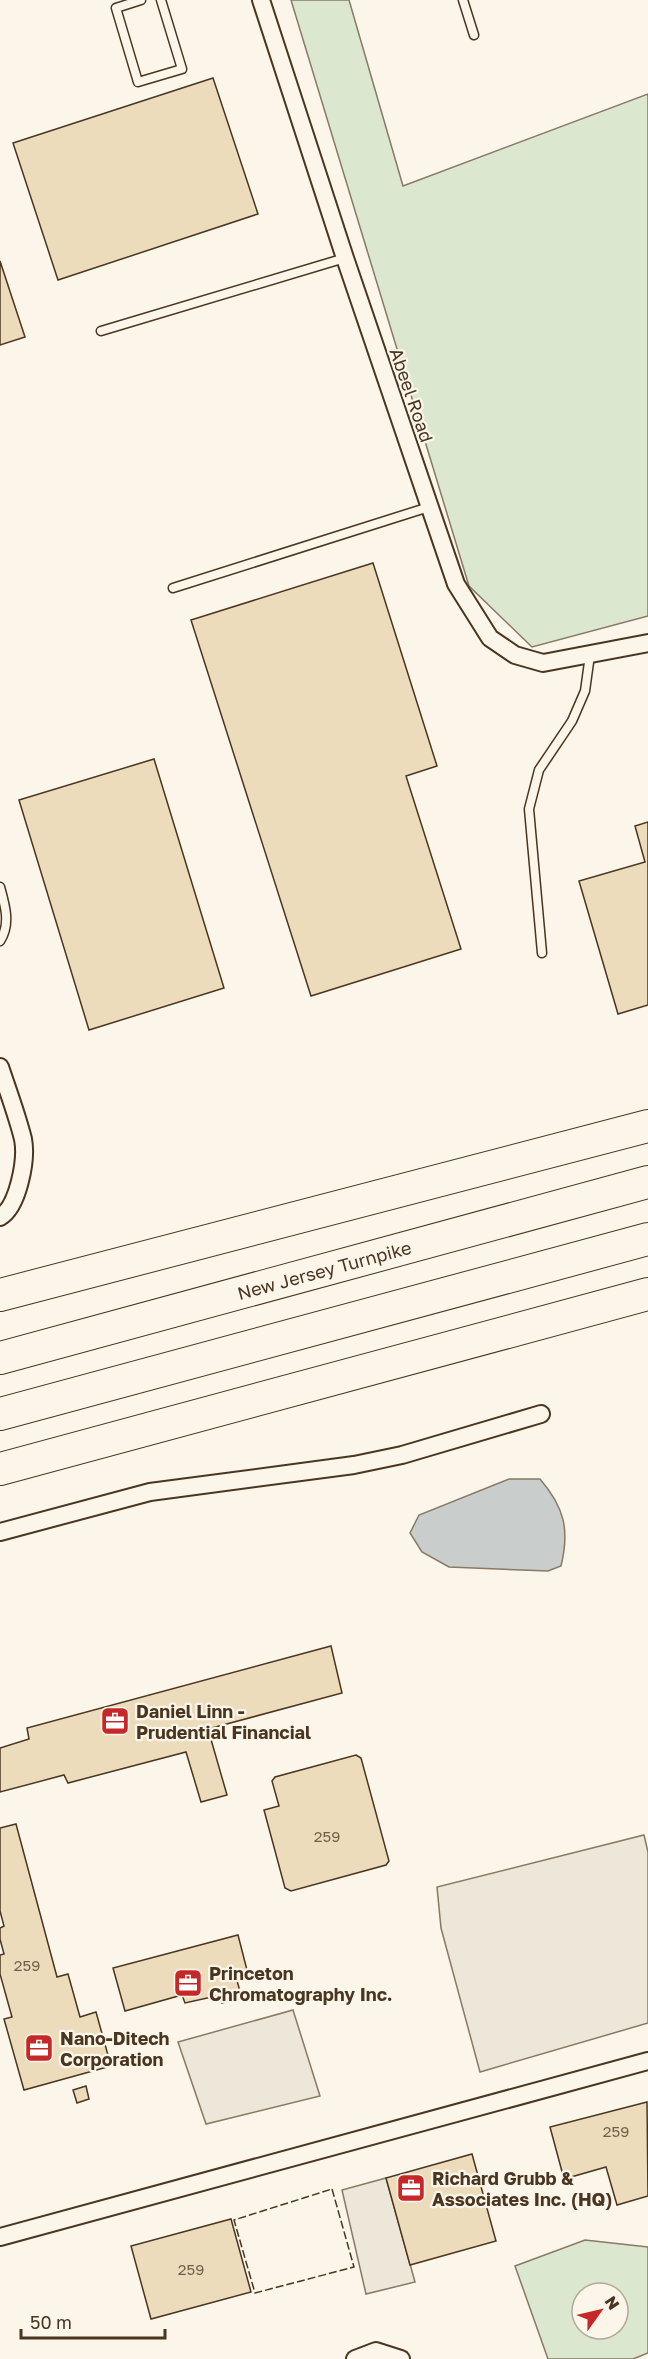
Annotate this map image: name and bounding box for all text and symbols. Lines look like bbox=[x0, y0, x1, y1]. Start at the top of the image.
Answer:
street label: Abeel Road bbox=[386, 345, 438, 445]
street label: New Jersey Turnpike bbox=[235, 1236, 414, 1304]
place label: Daniel Linn - Prudential Financial bbox=[136, 1700, 311, 1743]
office icon: Daniel Linn - Prudential Financial bbox=[99, 1705, 131, 1737]
house number: 259 bbox=[314, 1827, 340, 1845]
house number: 259 bbox=[14, 1956, 40, 1974]
place label: Princeton Chromatography Inc. bbox=[209, 1962, 392, 2005]
office icon: Princeton Chromatography Inc. bbox=[172, 1967, 204, 1999]
place label: Nano-Ditech Corporation bbox=[60, 2027, 170, 2070]
office icon: Nano-Ditech Corporation bbox=[23, 2032, 55, 2064]
house number: 259 bbox=[603, 2122, 629, 2140]
place label: Richard Grubb & Associates Inc. (HQ) bbox=[432, 2167, 612, 2210]
office icon: Richard Grubb & Associates Inc. (HQ) bbox=[395, 2172, 427, 2204]
house number: 259 bbox=[178, 2260, 204, 2278]
north arrow bbox=[570, 2281, 630, 2341]
text: N bbox=[601, 2292, 624, 2313]
scale bar bbox=[21, 2302, 165, 2340]
text: 50 m bbox=[30, 2311, 72, 2333]

